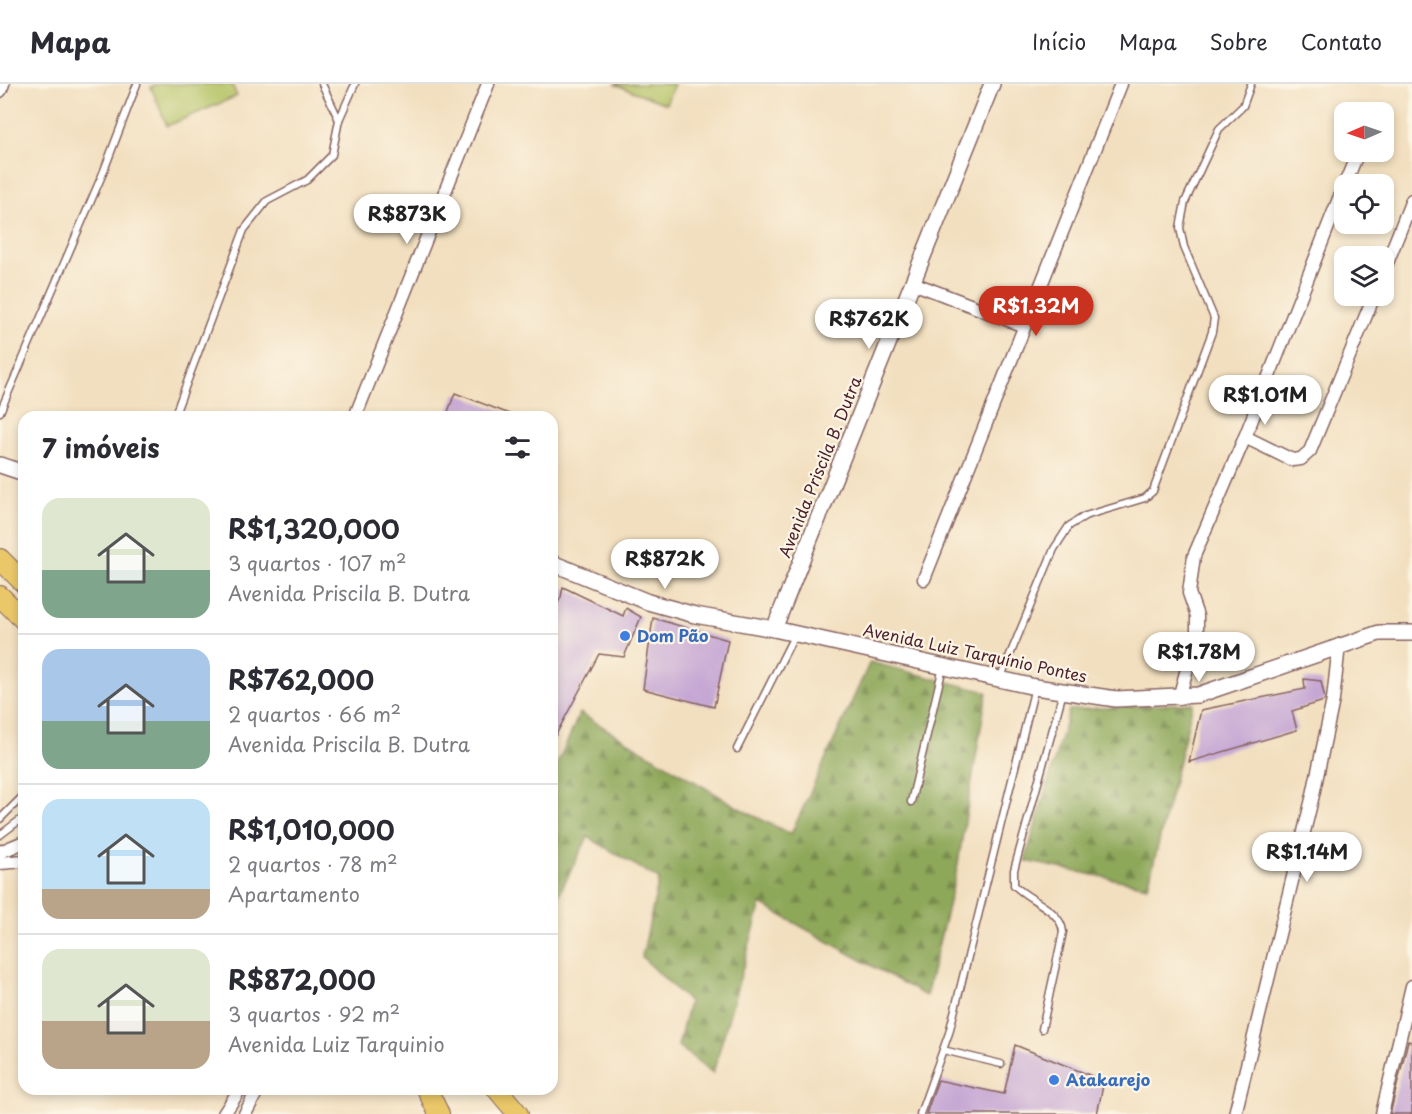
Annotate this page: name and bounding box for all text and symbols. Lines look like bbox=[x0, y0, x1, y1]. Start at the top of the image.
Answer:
text: Mapa bbox=[30, 20, 111, 63]
text: Início bbox=[1032, 25, 1086, 57]
text: Mapa bbox=[1119, 25, 1177, 57]
text: Sobre bbox=[1210, 25, 1268, 57]
text: Contato bbox=[1301, 25, 1382, 57]
north arrow bbox=[1334, 102, 1394, 162]
map controls bbox=[1334, 102, 1394, 306]
button: locate bbox=[1334, 174, 1394, 234]
pin: R$873K bbox=[358, 194, 456, 245]
text: R$873K bbox=[368, 198, 446, 228]
button: layers bbox=[1334, 246, 1394, 306]
pin: R$1.32M bbox=[981, 286, 1091, 337]
text: R$1.32M bbox=[993, 290, 1079, 320]
pin: R$762K bbox=[820, 299, 918, 350]
text: R$762K bbox=[829, 303, 909, 333]
street label: Avenida Priscila B. Dutra bbox=[772, 372, 867, 561]
pin: R$1.01M bbox=[1210, 375, 1320, 426]
text: R$1.01M bbox=[1223, 379, 1307, 409]
text: 7 imóveis bbox=[42, 428, 160, 467]
icon: filters bbox=[501, 431, 534, 464]
text: R$1,320,000 bbox=[228, 509, 400, 548]
icon: home bbox=[90, 522, 162, 594]
pin: R$872K bbox=[616, 539, 714, 590]
text: R$872K bbox=[625, 543, 705, 573]
text: 3 quartos · 107 m² bbox=[228, 548, 406, 578]
text: Avenida Priscila B. Dutra bbox=[228, 578, 470, 608]
street label: Avenida Luiz Tarquínio Pontes bbox=[861, 617, 1089, 687]
place label: Dom Pão bbox=[637, 623, 708, 647]
marker: Dom Pão bbox=[618, 629, 632, 643]
pin: R$1.78M bbox=[1144, 632, 1254, 683]
text: R$1.78M bbox=[1157, 636, 1241, 666]
text: R$762,000 bbox=[228, 660, 374, 699]
icon: home bbox=[90, 673, 162, 745]
text: 2 quartos · 66 m² bbox=[228, 699, 401, 729]
text: Avenida Priscila B. Dutra bbox=[228, 729, 470, 759]
text: R$1,010,000 bbox=[228, 810, 395, 849]
icon: home bbox=[90, 823, 162, 895]
pin: R$1.14M bbox=[1252, 832, 1362, 883]
text: R$1.14M bbox=[1266, 836, 1348, 866]
text: 2 quartos · 78 m² bbox=[228, 849, 398, 879]
text: Apartamento bbox=[228, 879, 360, 909]
text: R$872,000 bbox=[228, 960, 376, 999]
icon: home bbox=[90, 973, 162, 1045]
text: 3 quartos · 92 m² bbox=[228, 999, 400, 1029]
text: Avenida Luiz Tarquinio bbox=[228, 1029, 444, 1059]
place label: Atakarejo bbox=[1066, 1067, 1150, 1091]
marker: Atakarejo bbox=[1047, 1073, 1061, 1087]

